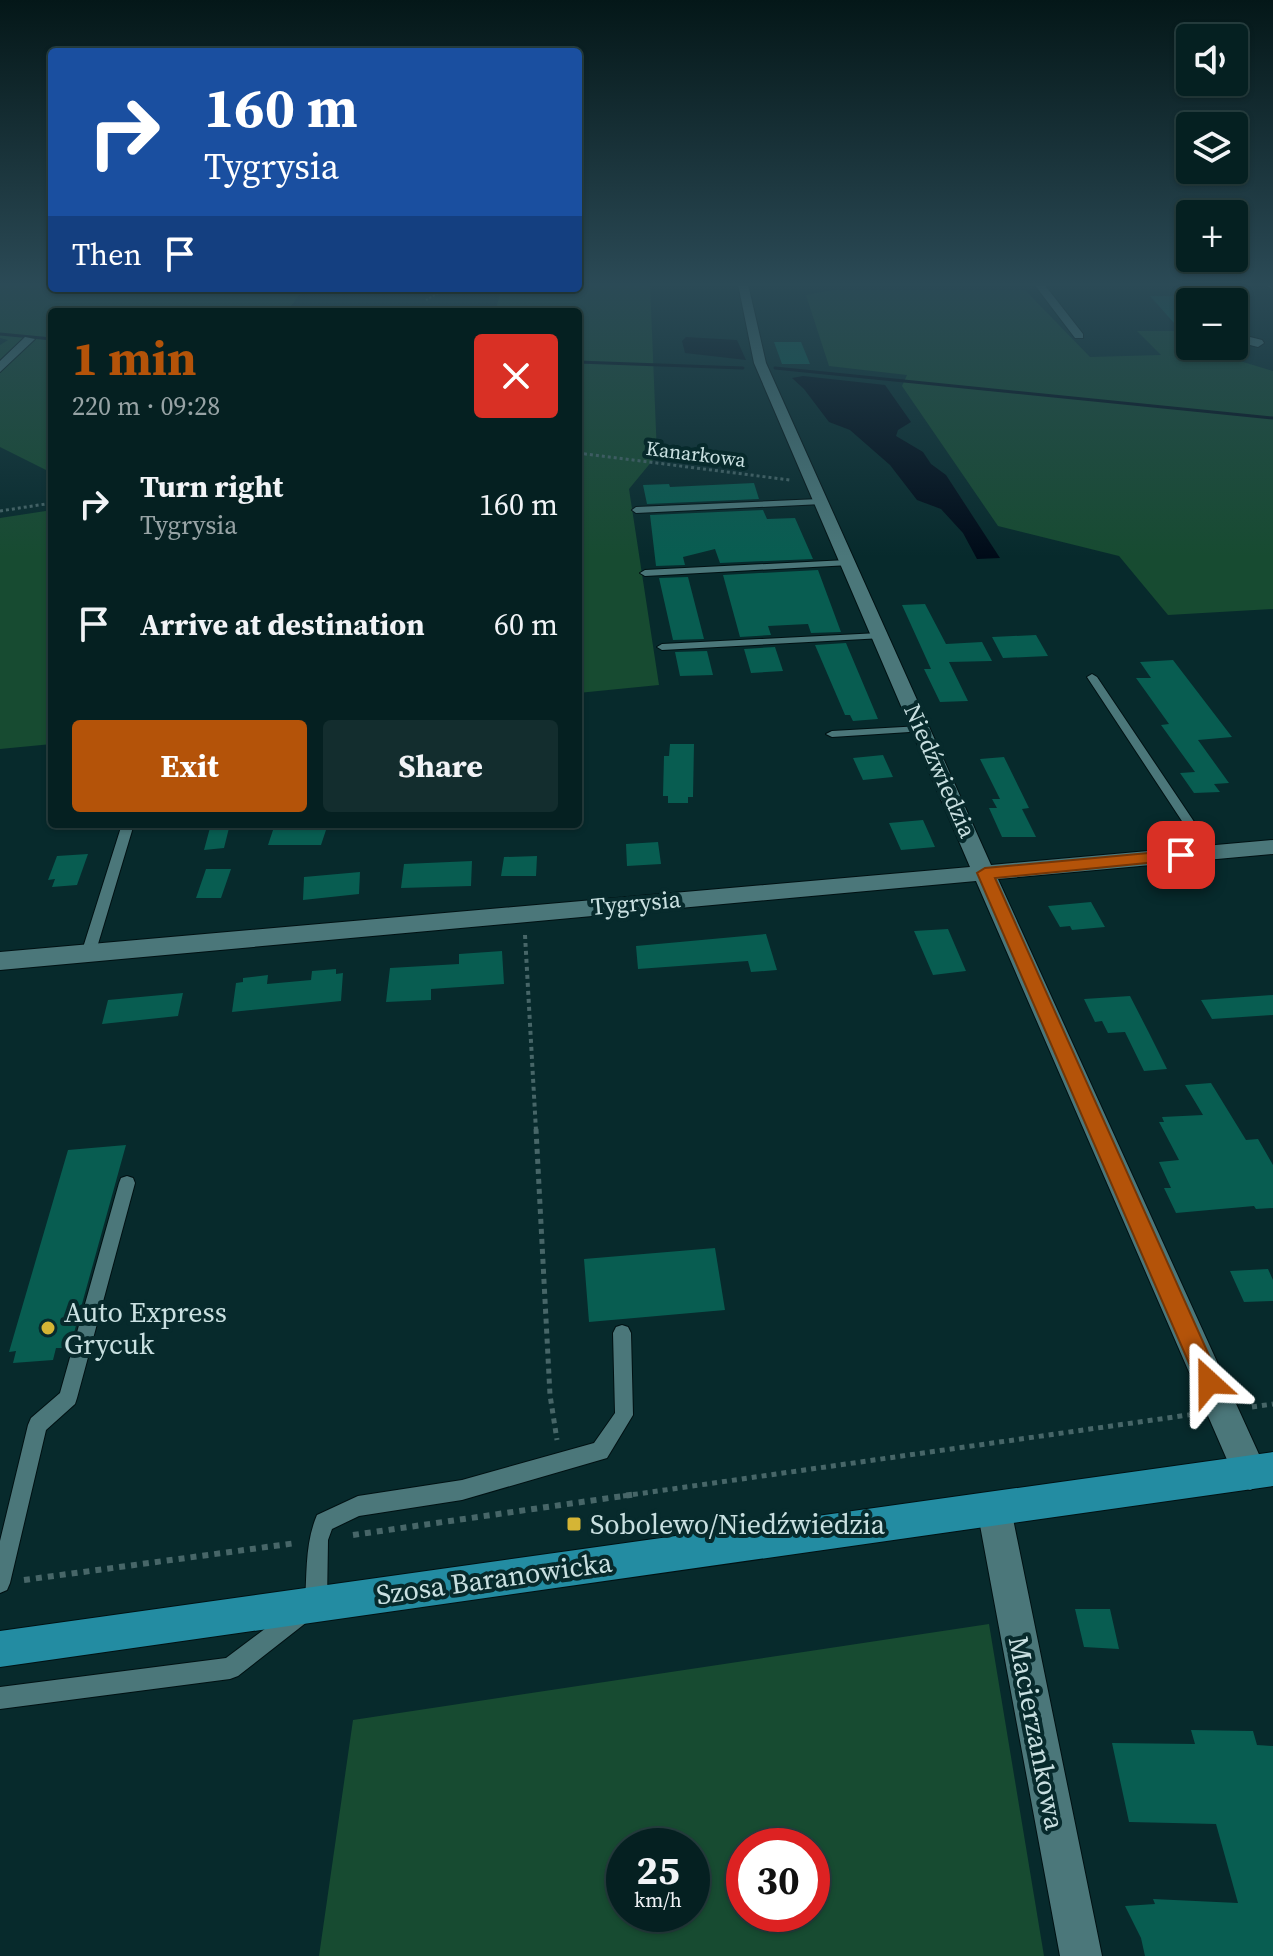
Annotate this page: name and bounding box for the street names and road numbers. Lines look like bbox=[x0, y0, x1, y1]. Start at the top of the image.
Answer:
street label: Kanarkowa bbox=[645, 434, 748, 474]
street label: Niedźwiedzia bbox=[896, 699, 985, 844]
street label: Tygrysia bbox=[590, 882, 683, 923]
street label: Szosa Baranowicka bbox=[374, 1543, 615, 1613]
street label: Macierzankowa bbox=[1000, 1633, 1075, 1834]

